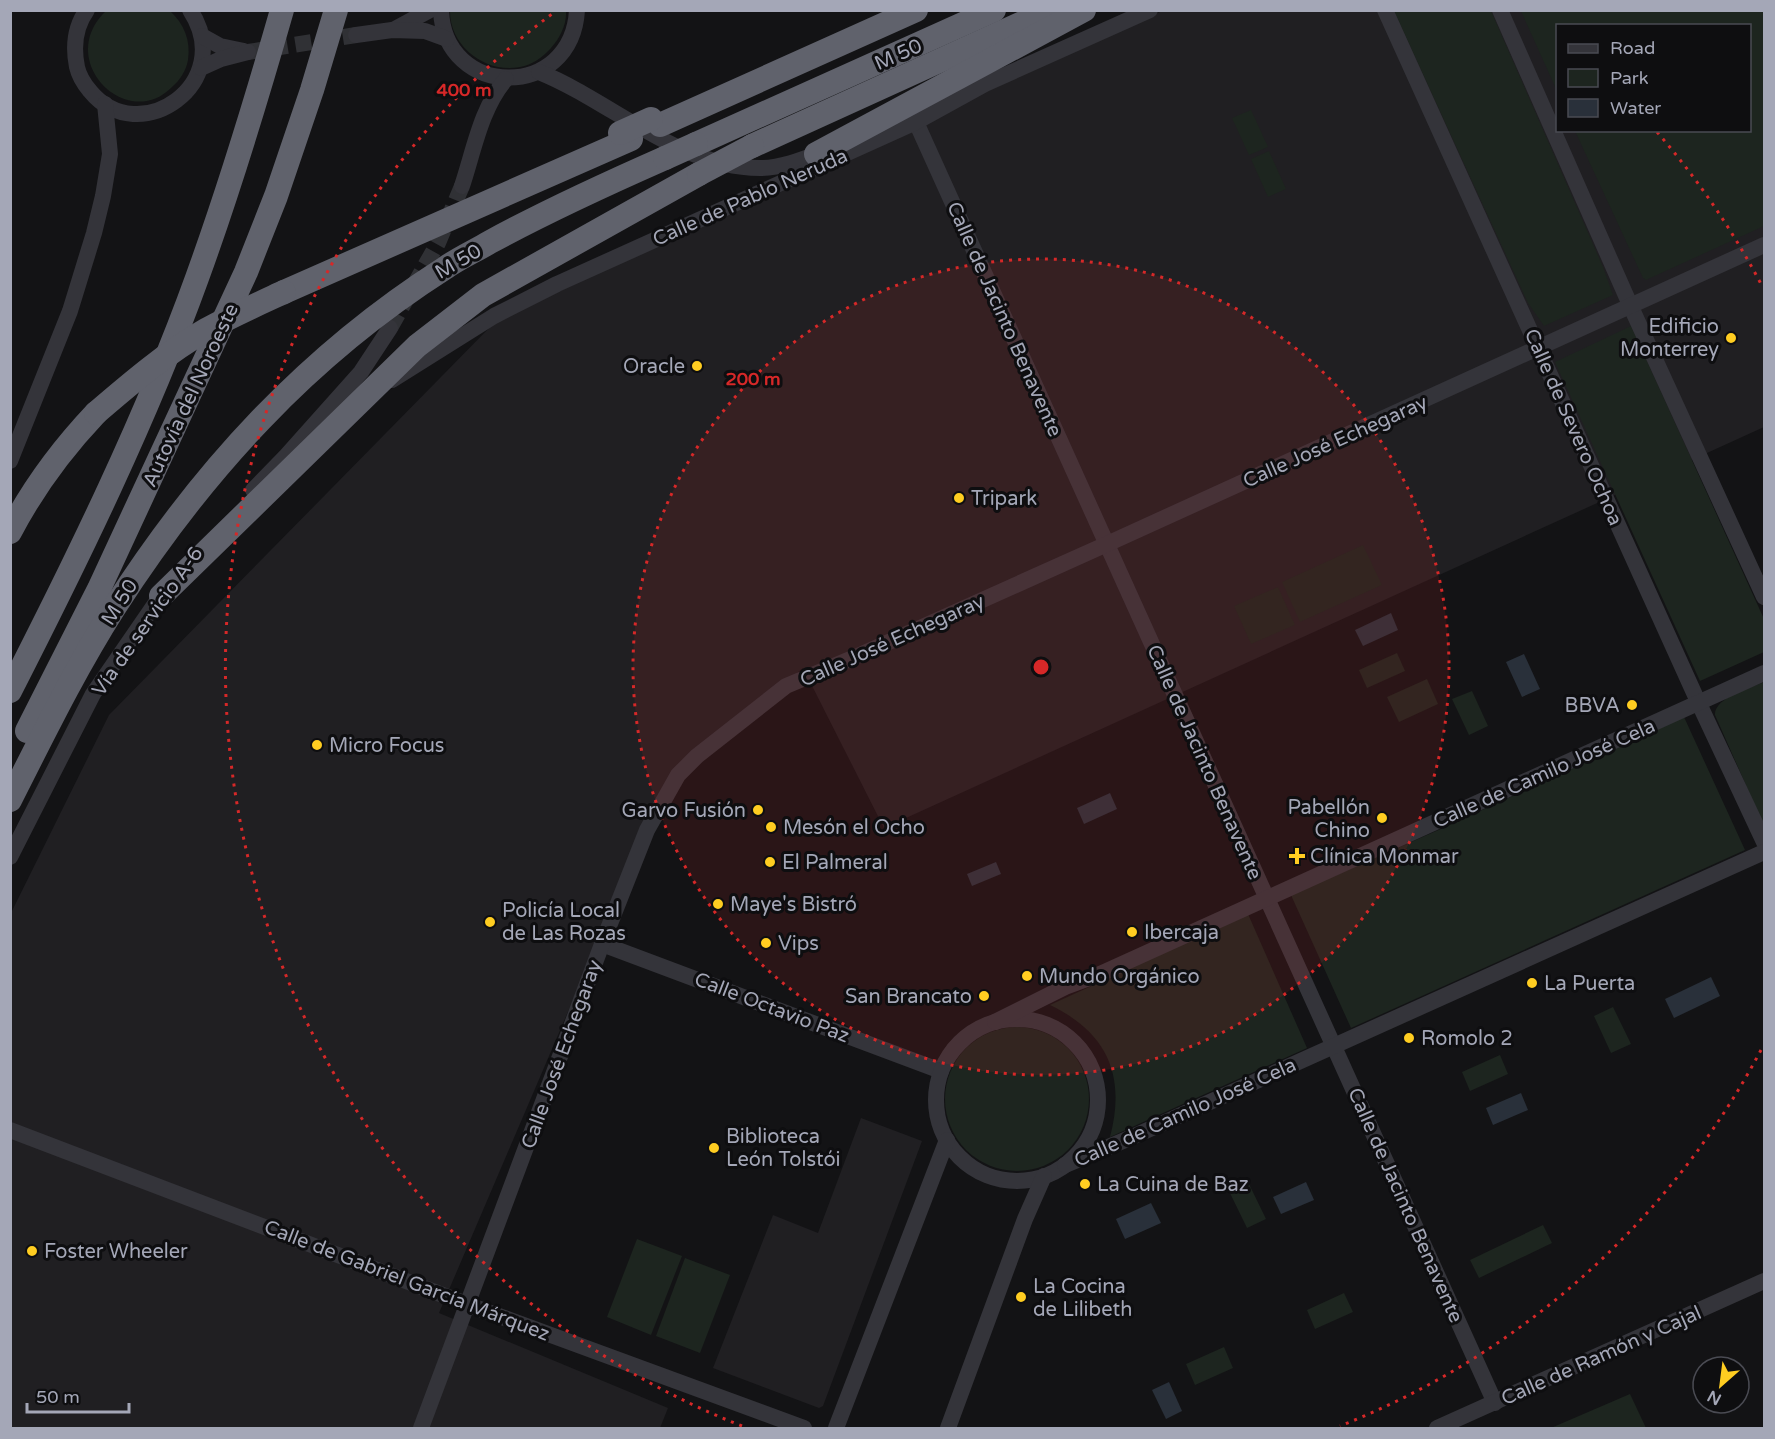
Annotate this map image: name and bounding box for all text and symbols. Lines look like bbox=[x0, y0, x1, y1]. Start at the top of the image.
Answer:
legend bbox=[1556, 24, 1751, 132]
street label: M 50 bbox=[871, 34, 926, 76]
text: Road bbox=[1610, 37, 1655, 59]
text: Park bbox=[1610, 67, 1649, 89]
text: 400 m bbox=[436, 79, 492, 101]
text: Water bbox=[1610, 97, 1661, 119]
street label: Calle de Pablo Neruda bbox=[649, 144, 852, 252]
street label: Calle de Jacinto Benavente bbox=[941, 198, 1067, 441]
street label: M 50 bbox=[431, 239, 486, 285]
street label: Autovía del Noroeste bbox=[138, 300, 244, 491]
place label: Edificio Monterrey bbox=[1620, 315, 1719, 362]
street label: Calle de Severo Ochoa bbox=[1519, 325, 1627, 530]
marker: Edificio Monterrey bbox=[1724, 331, 1738, 345]
place label: Oracle bbox=[623, 355, 685, 379]
marker: Oracle bbox=[690, 359, 704, 373]
text: 200 m bbox=[725, 368, 781, 390]
street label: Calle José Echegaray bbox=[1240, 390, 1432, 493]
place label: Tripark bbox=[971, 487, 1037, 511]
marker: Tripark bbox=[952, 491, 966, 505]
street label: Vía de servicio A-6 bbox=[87, 542, 208, 701]
street label: M 50 bbox=[97, 575, 143, 630]
street label: Calle José Echegaray bbox=[797, 589, 989, 692]
street label: Calle de Jacinto Benavente bbox=[1141, 641, 1267, 884]
centre of rings bbox=[1031, 657, 1051, 677]
place label: BBVA bbox=[1565, 694, 1620, 718]
marker: BBVA bbox=[1625, 698, 1639, 712]
street label: Calle de Camilo José Cela bbox=[1430, 714, 1659, 834]
place label: Micro Focus bbox=[329, 734, 444, 758]
marker: Micro Focus bbox=[310, 738, 324, 752]
place label: Pabellón Chino bbox=[1288, 796, 1370, 843]
place label: Garvo Fusión bbox=[622, 799, 746, 823]
marker: Garvo Fusión bbox=[751, 803, 765, 817]
marker: Pabellón Chino bbox=[1375, 811, 1389, 825]
place label: Mesón el Ocho bbox=[783, 816, 925, 840]
marker: Mesón el Ocho bbox=[764, 820, 778, 834]
place label: Clínica Monmar bbox=[1310, 845, 1459, 869]
marker: Clínica Monmar bbox=[1288, 847, 1306, 865]
place label: El Palmeral bbox=[782, 851, 888, 875]
marker: El Palmeral bbox=[763, 855, 777, 869]
place label: Maye's Bistró bbox=[730, 893, 857, 917]
marker: Maye's Bistró bbox=[711, 897, 725, 911]
place label: Policía Local de Las Rozas bbox=[502, 899, 626, 946]
marker: Policía Local de Las Rozas bbox=[483, 915, 497, 929]
place label: Ibercaja bbox=[1144, 921, 1219, 945]
marker: Ibercaja bbox=[1125, 925, 1139, 939]
place label: Vips bbox=[778, 932, 819, 956]
marker: Vips bbox=[759, 936, 773, 950]
street label: Calle José Echegaray bbox=[517, 956, 607, 1152]
place label: Mundo Orgánico bbox=[1039, 965, 1200, 989]
street label: Calle Octavio Paz bbox=[691, 967, 852, 1049]
marker: Mundo Orgánico bbox=[1020, 969, 1034, 983]
place label: La Puerta bbox=[1544, 972, 1635, 996]
marker: La Puerta bbox=[1525, 976, 1539, 990]
place label: San Brancato bbox=[845, 985, 972, 1009]
marker: San Brancato bbox=[977, 989, 991, 1003]
place label: Romolo 2 bbox=[1421, 1027, 1513, 1051]
marker: Romolo 2 bbox=[1402, 1031, 1416, 1045]
street label: Calle de Camilo José Cela bbox=[1071, 1053, 1300, 1173]
street label: Calle de Jacinto Benavente bbox=[1342, 1084, 1468, 1327]
place label: Biblioteca León Tolstói bbox=[726, 1125, 841, 1172]
marker: Biblioteca León Tolstói bbox=[707, 1141, 721, 1155]
place label: La Cuina de Baz bbox=[1097, 1173, 1249, 1197]
marker: La Cuina de Baz bbox=[1078, 1177, 1092, 1191]
street label: Calle de Gabriel García Márquez bbox=[261, 1215, 553, 1347]
place label: Foster Wheeler bbox=[44, 1240, 188, 1264]
marker: Foster Wheeler bbox=[25, 1244, 39, 1258]
place label: La Cocina de Lilibeth bbox=[1033, 1275, 1132, 1322]
marker: La Cocina de Lilibeth bbox=[1014, 1290, 1028, 1304]
street label: Calle de Ramón y Cajal bbox=[1498, 1301, 1705, 1411]
north arrow bbox=[1691, 1355, 1751, 1415]
scale bar bbox=[27, 1376, 129, 1414]
text: 50 m bbox=[36, 1386, 80, 1408]
text: N bbox=[1704, 1386, 1725, 1409]

